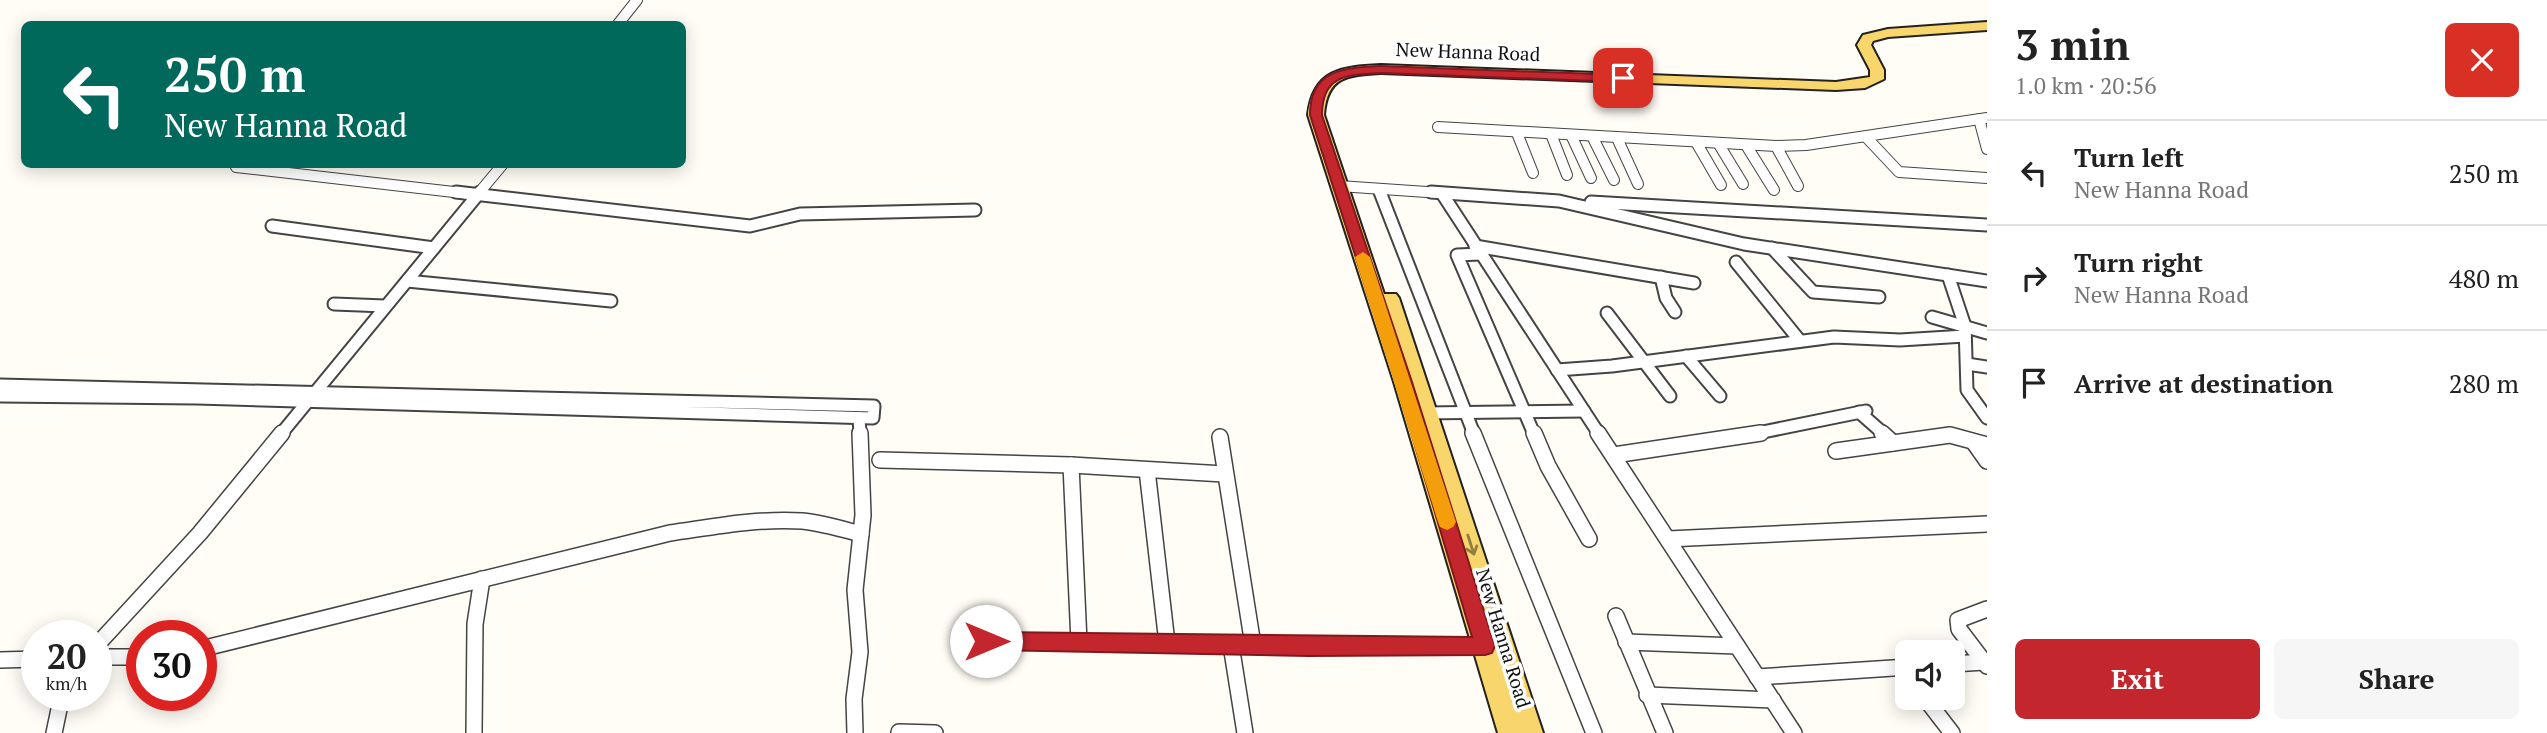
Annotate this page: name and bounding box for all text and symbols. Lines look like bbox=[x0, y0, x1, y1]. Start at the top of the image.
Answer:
text: 3 min bbox=[2015, 16, 2130, 72]
button: close bbox=[2445, 23, 2519, 97]
street label: New Hanna Road bbox=[1395, 36, 1541, 66]
text: 250 m bbox=[164, 41, 306, 106]
pin bbox=[1593, 48, 1653, 108]
icon: left bbox=[49, 49, 140, 140]
icon: arrive bbox=[1604, 59, 1642, 97]
text: 1.0 km · 20:56 bbox=[2015, 70, 2157, 101]
text: New Hanna Road bbox=[164, 104, 407, 146]
text: Turn left bbox=[2074, 140, 2184, 174]
icon: left bbox=[2015, 154, 2053, 192]
text: 250 m bbox=[2449, 156, 2519, 190]
text: New Hanna Road bbox=[2074, 174, 2249, 205]
text: Turn right bbox=[2074, 245, 2203, 279]
icon: right bbox=[2015, 259, 2053, 297]
text: 480 m bbox=[2449, 261, 2519, 295]
text: New Hanna Road bbox=[2074, 279, 2249, 310]
icon: arrive bbox=[2015, 364, 2053, 402]
text: Arrive at destination bbox=[2074, 366, 2333, 400]
text: 280 m bbox=[2449, 366, 2519, 400]
one-way arrow bbox=[1465, 534, 1478, 556]
street label: New Hanna Road bbox=[1471, 565, 1537, 711]
position arrow bbox=[949, 604, 1023, 678]
speed limit sign: 30 bbox=[126, 620, 217, 711]
text: 20 bbox=[47, 633, 86, 679]
button: Exit bbox=[2015, 639, 2260, 719]
button: Share bbox=[2274, 639, 2519, 719]
map controls bbox=[1895, 640, 1965, 710]
button: sound bbox=[1895, 640, 1965, 710]
text: km/h bbox=[46, 671, 87, 695]

